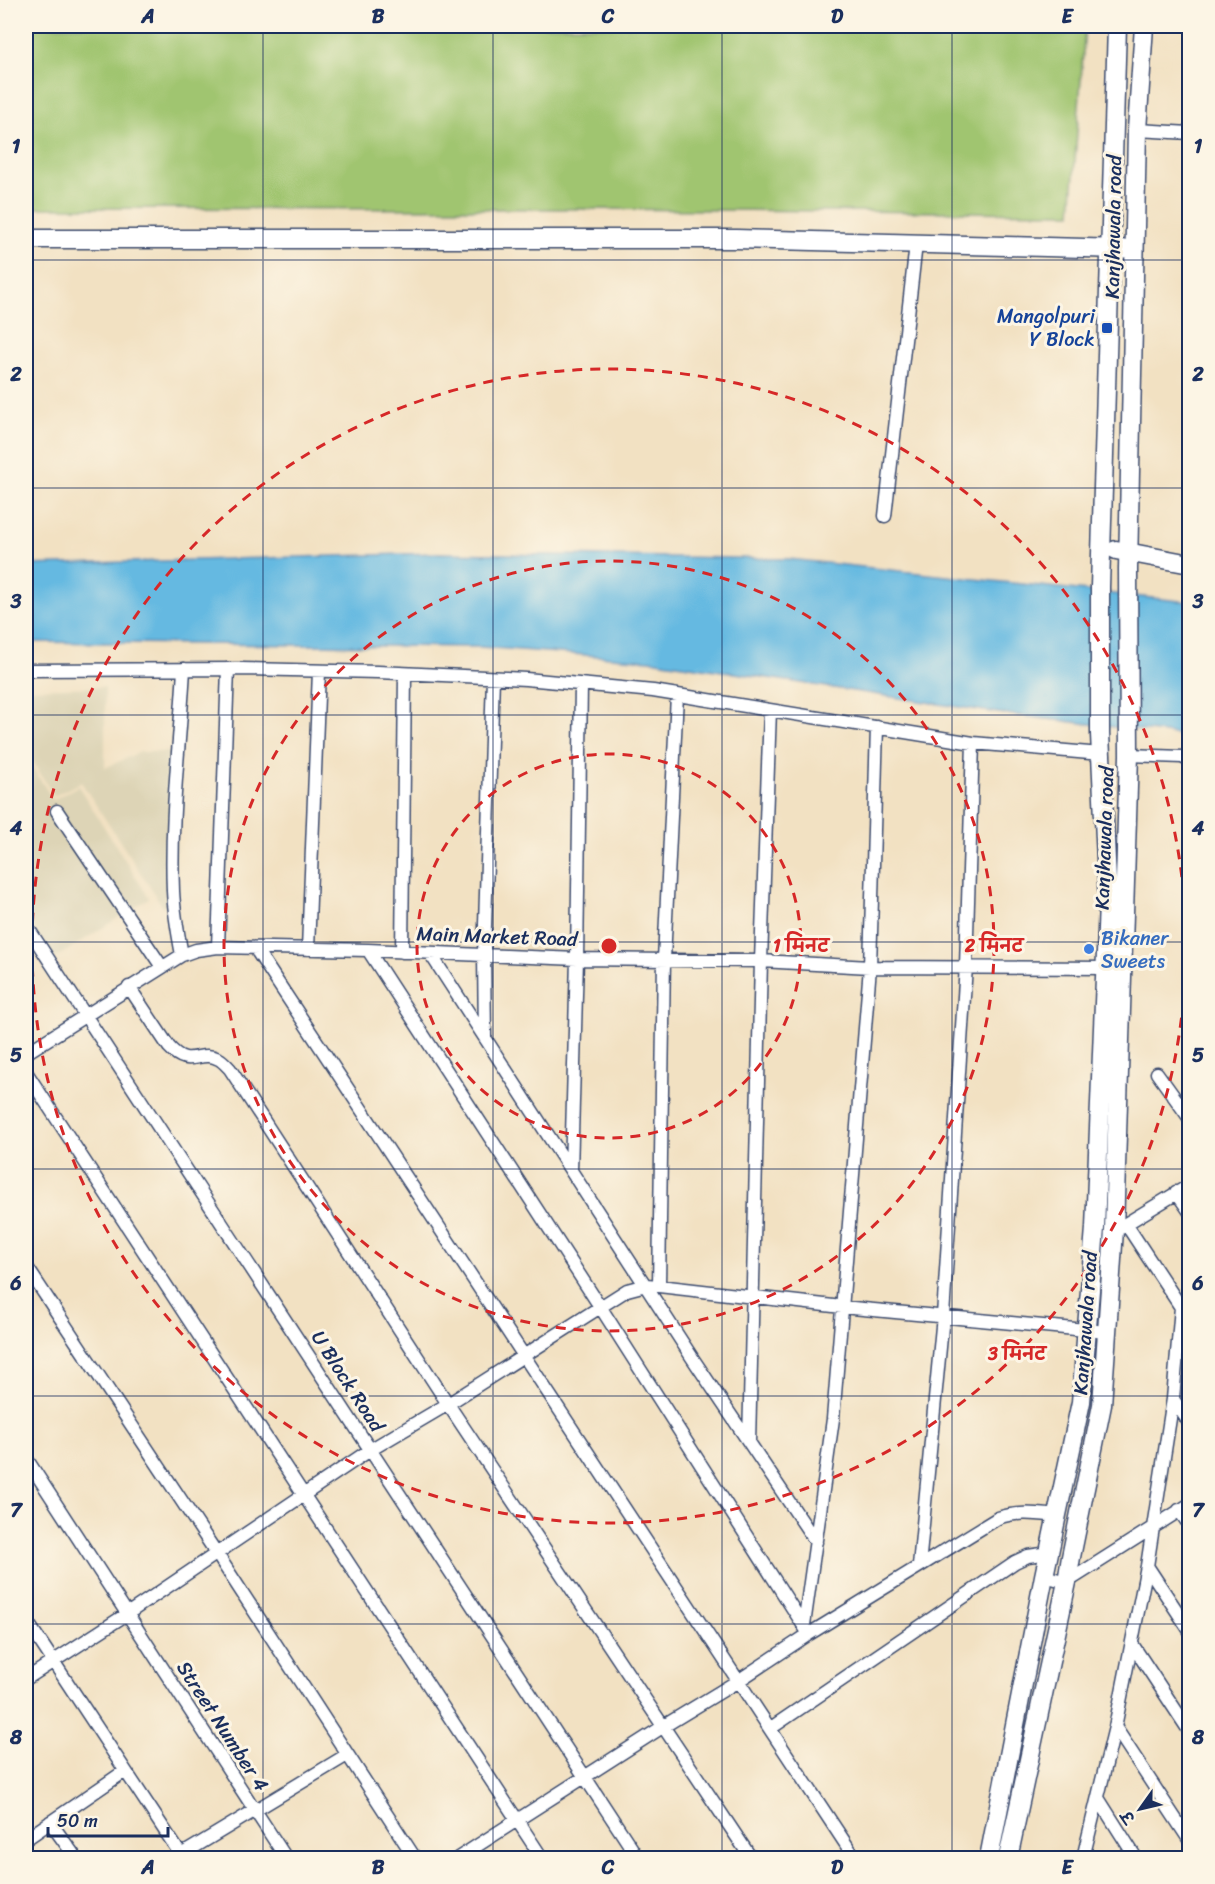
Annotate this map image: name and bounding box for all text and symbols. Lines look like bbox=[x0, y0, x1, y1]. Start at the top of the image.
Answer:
text: A bbox=[140, 0, 155, 34]
text: B bbox=[372, 0, 385, 34]
text: C bbox=[601, 0, 615, 34]
text: D bbox=[831, 0, 844, 34]
text: E bbox=[1061, 0, 1074, 34]
text: 1 bbox=[12, 129, 21, 164]
text: 1 bbox=[1194, 129, 1203, 164]
street label: Kanjhawala road bbox=[1095, 153, 1132, 299]
place label: Mangolpuri Y Block bbox=[997, 299, 1096, 357]
marker: Mangolpuri Y Block bbox=[1100, 321, 1114, 335]
text: 2 bbox=[9, 357, 22, 392]
text: 2 bbox=[1191, 357, 1204, 392]
text: 3 bbox=[10, 584, 22, 619]
text: 3 bbox=[1192, 584, 1204, 619]
street label: Kanjhawala road bbox=[1085, 764, 1125, 910]
text: 4 bbox=[9, 811, 23, 846]
text: 4 bbox=[1191, 811, 1205, 846]
street label: Main Market Road bbox=[416, 916, 579, 957]
place label: Bikaner Sweets bbox=[1101, 921, 1169, 979]
text: 1 मिनट bbox=[773, 930, 831, 962]
text: 2 मिनट bbox=[964, 930, 1026, 962]
centre of rings bbox=[599, 936, 619, 956]
marker: Bikaner Sweets bbox=[1082, 942, 1096, 956]
text: 5 bbox=[10, 1038, 22, 1073]
text: 5 bbox=[1192, 1038, 1204, 1073]
street label: Kanjhawala road bbox=[1063, 1249, 1108, 1396]
text: 6 bbox=[9, 1266, 22, 1301]
text: 6 bbox=[1191, 1266, 1204, 1301]
street label: U Block Road bbox=[301, 1323, 395, 1440]
text: 3 मिनट bbox=[987, 1338, 1048, 1370]
text: 7 bbox=[10, 1493, 23, 1528]
text: 7 bbox=[1192, 1493, 1205, 1528]
street label: Street Number 4 bbox=[167, 1654, 278, 1799]
text: 8 bbox=[9, 1720, 23, 1755]
text: 8 bbox=[1191, 1720, 1205, 1755]
north arrow bbox=[1110, 1779, 1170, 1839]
scale bar bbox=[48, 1800, 168, 1838]
text: उ bbox=[1112, 1803, 1144, 1831]
text: 50 m bbox=[57, 1805, 98, 1837]
text: A bbox=[140, 1850, 155, 1884]
text: B bbox=[372, 1850, 385, 1884]
text: C bbox=[601, 1850, 615, 1884]
text: D bbox=[831, 1850, 844, 1884]
text: E bbox=[1061, 1850, 1074, 1884]

